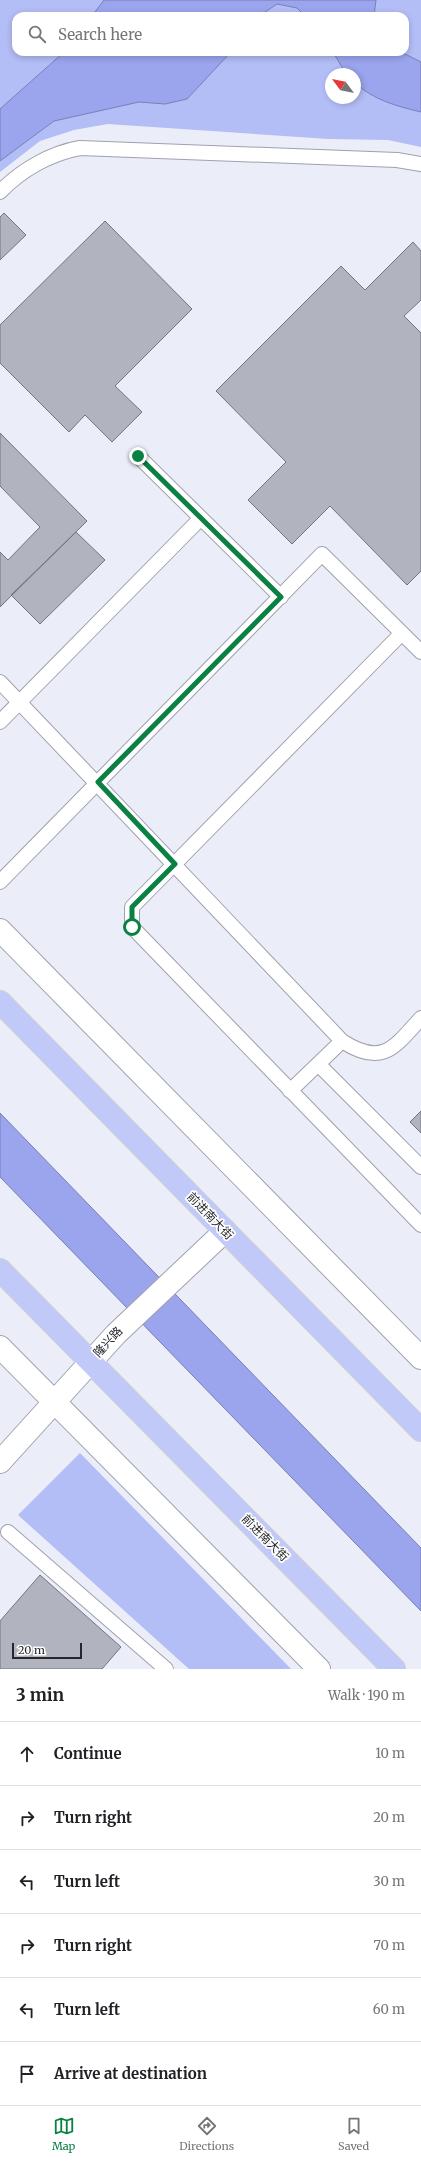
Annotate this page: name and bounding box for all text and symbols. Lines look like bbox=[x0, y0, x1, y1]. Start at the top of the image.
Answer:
search box bbox=[12, 12, 409, 56]
icon: search bbox=[26, 23, 48, 45]
text: Search here bbox=[58, 25, 142, 44]
north arrow bbox=[325, 68, 361, 104]
route end bbox=[129, 447, 147, 465]
route start bbox=[123, 918, 141, 936]
street label: 前进南大街 bbox=[184, 1189, 237, 1242]
street label: 隆兴路 bbox=[90, 1323, 125, 1360]
street label: 前进南大街 bbox=[239, 1511, 292, 1564]
scale bar bbox=[12, 1641, 82, 1660]
text: 20 m bbox=[18, 1643, 45, 1657]
text: 3 min bbox=[16, 1684, 64, 1706]
text: Walk · 190 m bbox=[328, 1687, 405, 1704]
icon: ahead bbox=[16, 1743, 38, 1765]
text: Continue bbox=[54, 1744, 122, 1763]
text: 10 m bbox=[375, 1745, 405, 1762]
icon: right bbox=[16, 1807, 38, 1829]
text: Turn right bbox=[54, 1808, 132, 1827]
text: 20 m bbox=[373, 1809, 405, 1826]
icon: left bbox=[16, 1871, 38, 1893]
text: Turn left bbox=[54, 1872, 120, 1891]
text: 30 m bbox=[373, 1873, 405, 1890]
icon: right bbox=[16, 1935, 38, 1957]
text: Turn right bbox=[54, 1936, 132, 1955]
text: 70 m bbox=[374, 1937, 405, 1954]
icon: left bbox=[16, 1999, 38, 2021]
text: Turn left bbox=[54, 2000, 120, 2019]
text: 60 m bbox=[373, 2001, 405, 2018]
icon: arrive bbox=[16, 2063, 38, 2085]
text: Arrive at destination bbox=[54, 2064, 207, 2083]
tab: Map bbox=[52, 2115, 75, 2153]
tab: Directions bbox=[179, 2115, 234, 2153]
tab: Saved bbox=[338, 2115, 369, 2153]

